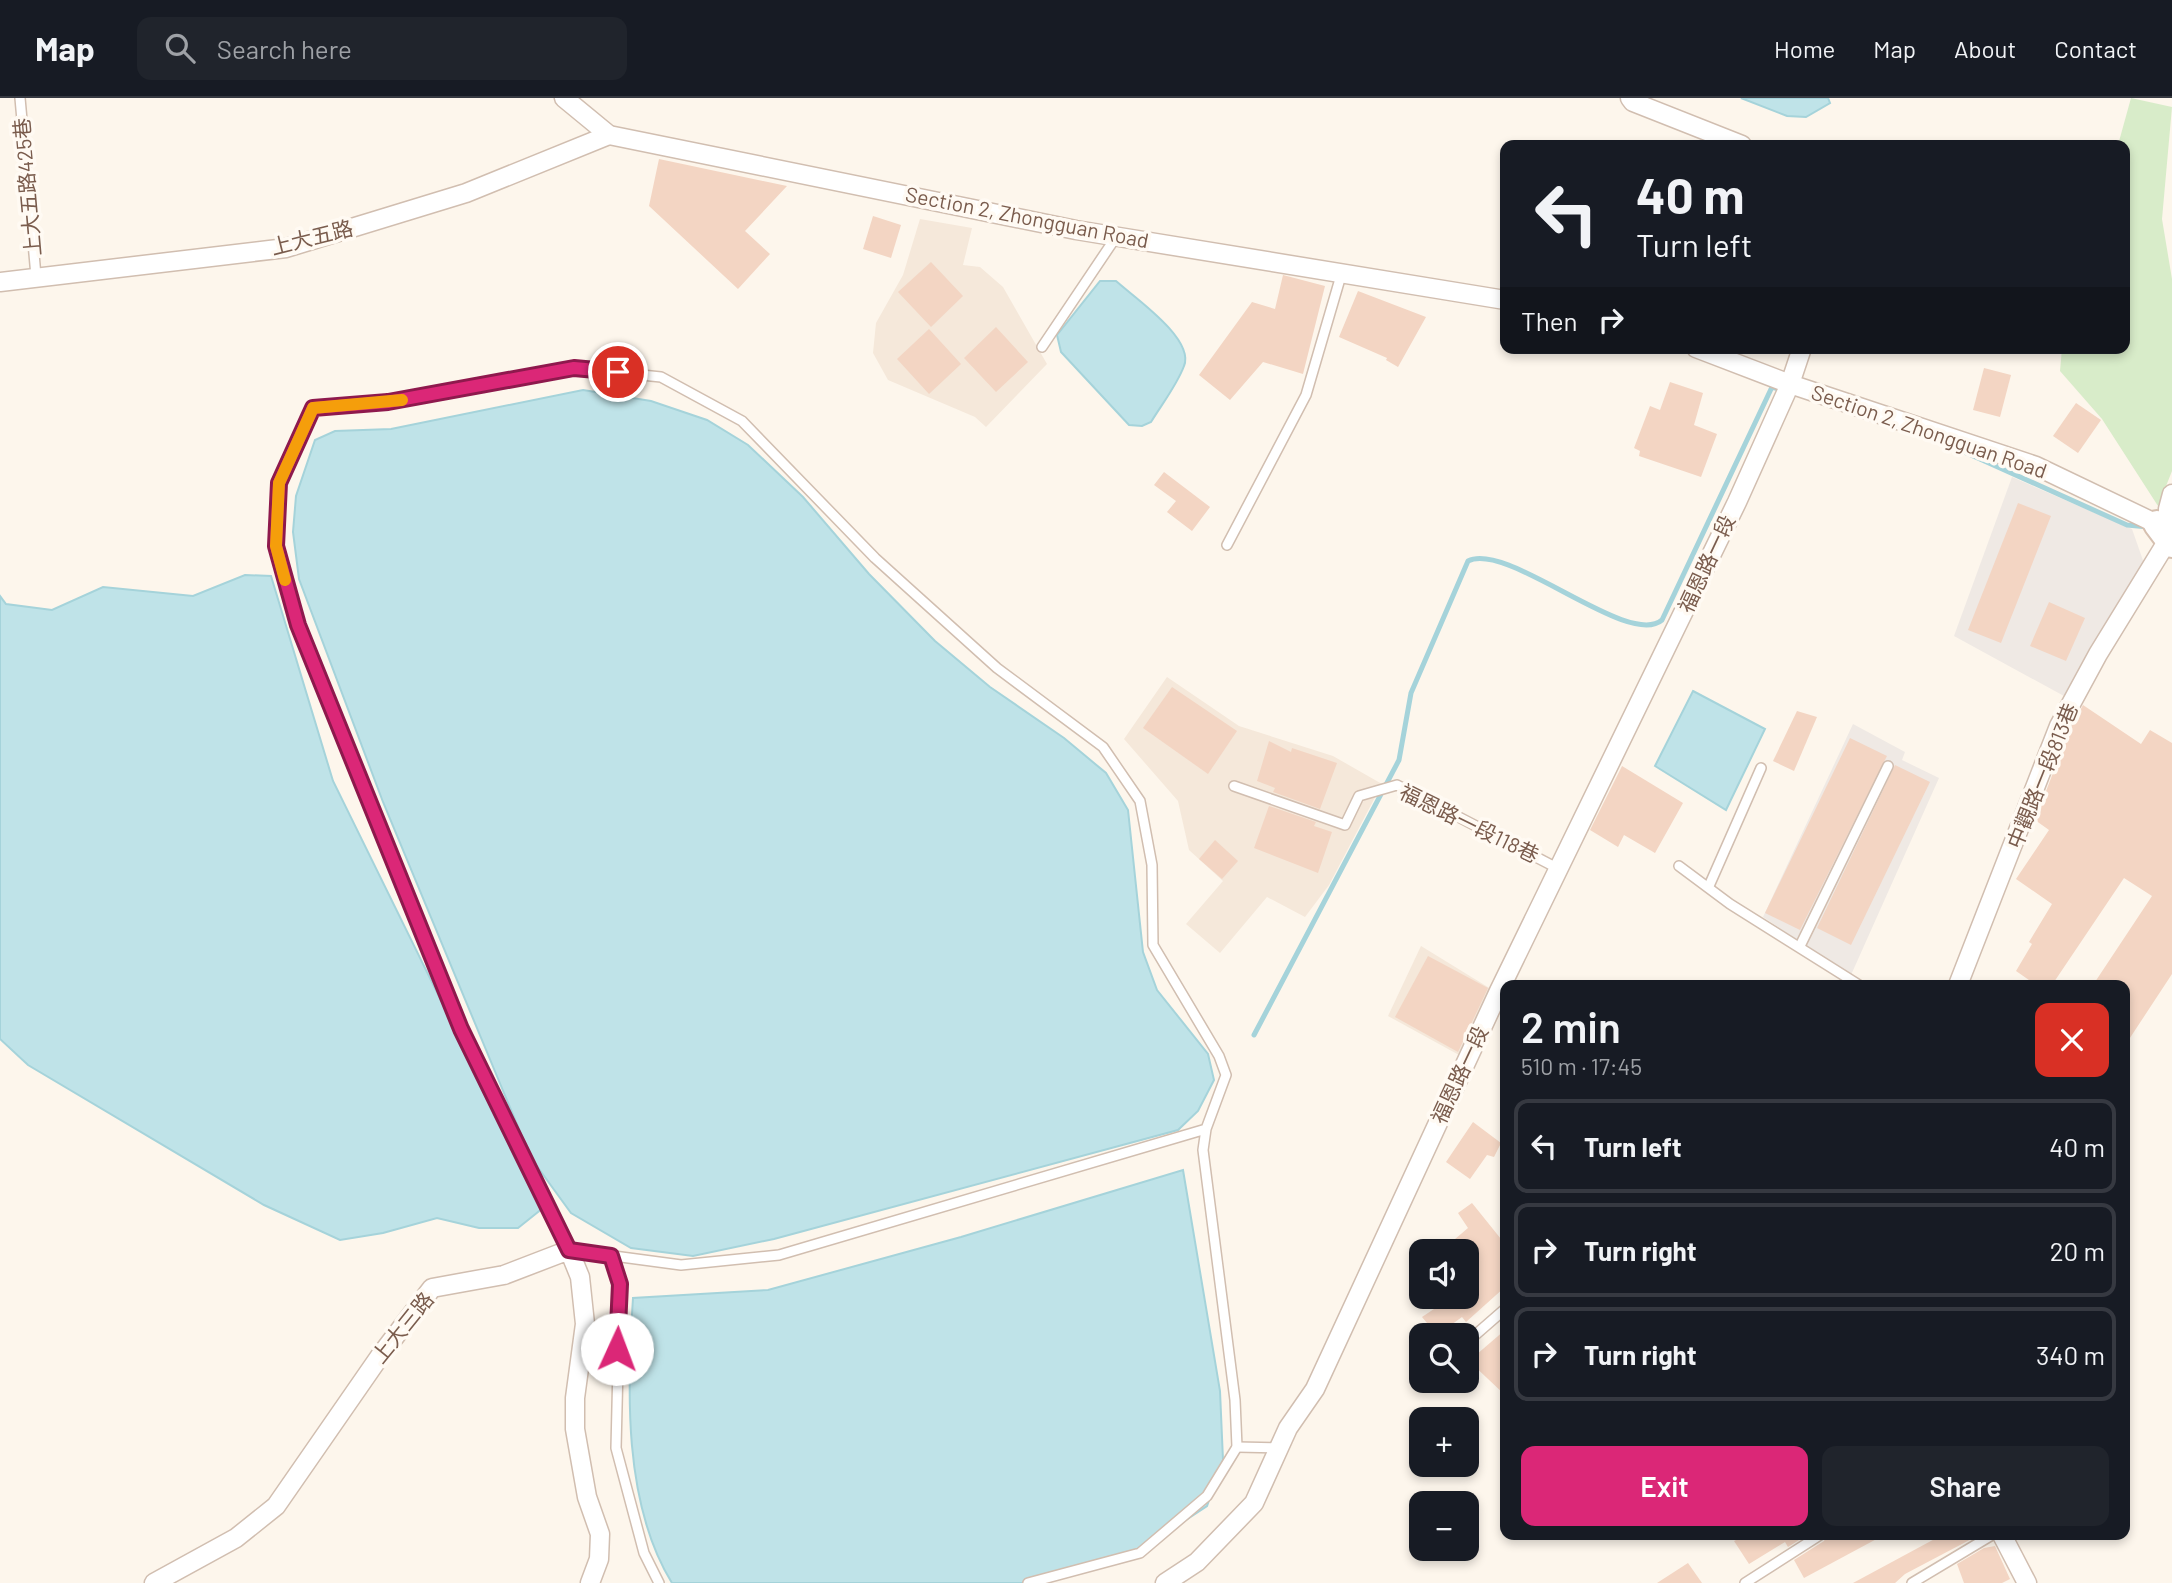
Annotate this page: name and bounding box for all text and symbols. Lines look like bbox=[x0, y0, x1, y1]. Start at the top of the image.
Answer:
search box bbox=[137, 17, 627, 80]
text: Map bbox=[35, 28, 95, 68]
icon: search bbox=[161, 29, 199, 67]
text: Search here bbox=[217, 33, 352, 64]
text: Home bbox=[1774, 34, 1835, 63]
text: Map bbox=[1873, 34, 1916, 63]
text: About bbox=[1954, 34, 2016, 63]
text: Contact bbox=[2054, 34, 2137, 63]
street label: 上大五路425巷 bbox=[8, 117, 45, 257]
text: 40 m bbox=[1636, 165, 1744, 224]
icon: left bbox=[1521, 168, 1612, 259]
street label: Section 2, Zhongguan Road bbox=[904, 181, 1151, 252]
street label: 上大五路 bbox=[268, 214, 355, 259]
text: Turn left bbox=[1636, 225, 1753, 263]
icon: right bbox=[1592, 301, 1630, 339]
text: Then bbox=[1521, 305, 1578, 336]
pin bbox=[588, 342, 648, 402]
icon: arrive bbox=[599, 353, 637, 391]
street label: Section 2, Zhongguan Road bbox=[1809, 379, 2050, 483]
street label: 福恩路一段 bbox=[1672, 511, 1739, 616]
street label: 中觀路一段813巷 bbox=[2001, 699, 2082, 852]
street label: 福恩路一段118巷 bbox=[1396, 778, 1543, 867]
text: 2 min bbox=[1521, 1001, 1621, 1051]
button: close bbox=[2035, 1003, 2109, 1077]
street label: 福恩路一段 bbox=[1425, 1022, 1492, 1127]
text: 510 m · 17:45 bbox=[1521, 1052, 1642, 1080]
icon: left bbox=[1525, 1127, 1563, 1165]
text: Turn left bbox=[1584, 1131, 1682, 1162]
text: 40 m bbox=[2049, 1131, 2105, 1162]
icon: right bbox=[1525, 1231, 1563, 1269]
text: Turn right bbox=[1584, 1235, 1697, 1266]
text: 20 m bbox=[2050, 1235, 2105, 1266]
map controls bbox=[1409, 1239, 1479, 1561]
button: sound bbox=[1409, 1239, 1479, 1309]
street label: 上大三路 bbox=[366, 1287, 438, 1368]
position arrow bbox=[580, 1312, 654, 1386]
button: search bbox=[1409, 1323, 1479, 1393]
icon: right bbox=[1525, 1335, 1563, 1373]
text: Turn right bbox=[1584, 1339, 1697, 1370]
text: 340 m bbox=[2036, 1339, 2105, 1370]
button: + bbox=[1409, 1407, 1479, 1477]
button: Exit bbox=[1521, 1446, 1808, 1526]
button: Share bbox=[1822, 1446, 2109, 1526]
button: − bbox=[1409, 1491, 1479, 1561]

